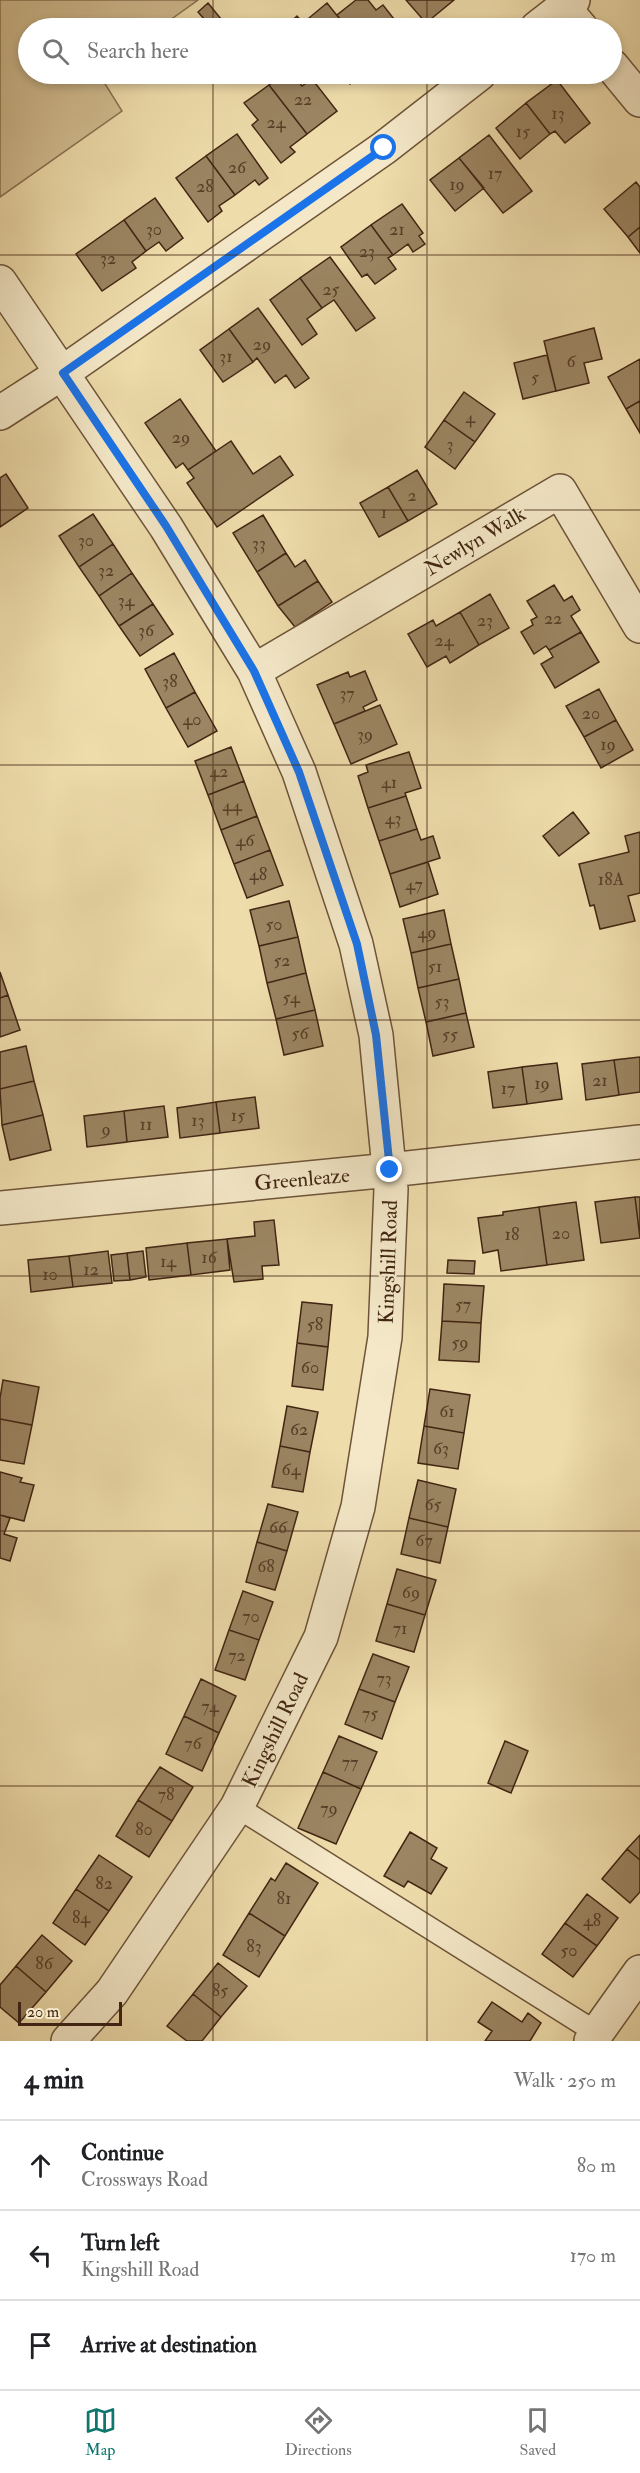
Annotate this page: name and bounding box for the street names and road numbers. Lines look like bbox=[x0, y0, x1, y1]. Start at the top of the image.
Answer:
street label: Newlyn Walk bbox=[420, 501, 531, 582]
street label: Greenleaze bbox=[253, 1162, 351, 1197]
street label: Kingshill Road bbox=[373, 1199, 404, 1325]
street label: Kingshill Road bbox=[236, 1668, 315, 1792]

